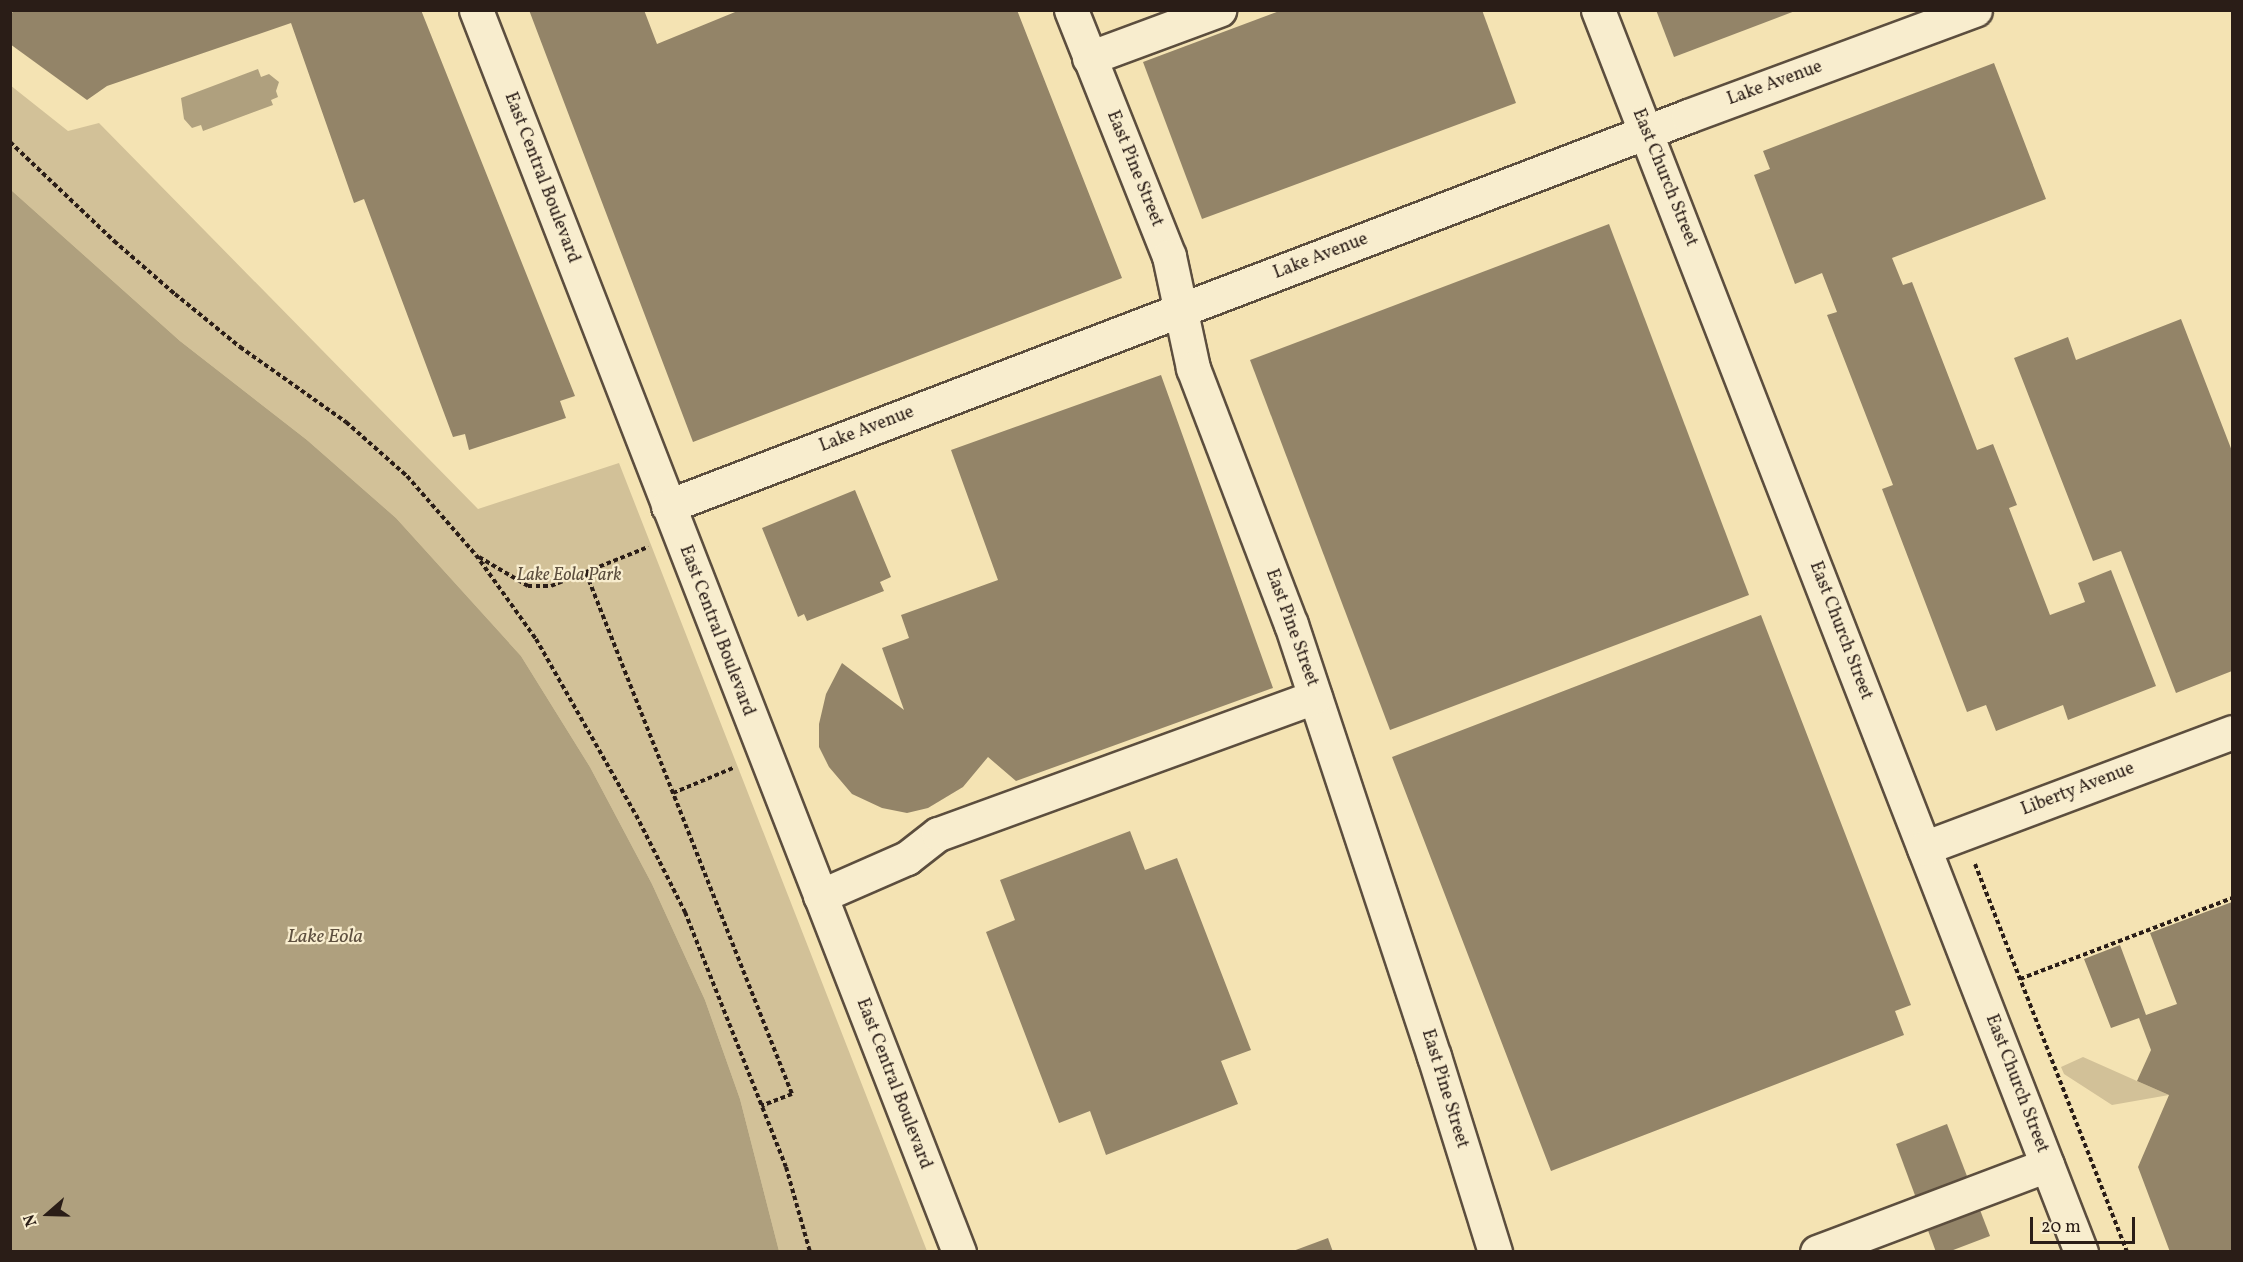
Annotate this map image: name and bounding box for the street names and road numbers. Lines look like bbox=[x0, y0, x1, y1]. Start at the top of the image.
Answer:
street label: Lake Avenue bbox=[1725, 57, 1825, 111]
street label: East Central Boulevard bbox=[498, 90, 584, 266]
street label: East Church Street bbox=[1627, 106, 1701, 250]
street label: East Pine Street bbox=[1101, 108, 1167, 230]
street label: Lake Avenue bbox=[1271, 229, 1371, 285]
street label: Lake Avenue bbox=[817, 402, 917, 458]
street label: East Central Boulevard bbox=[673, 543, 759, 719]
street label: East Church Street bbox=[1804, 559, 1876, 703]
street label: East Pine Street bbox=[1260, 566, 1322, 690]
street label: Liberty Avenue bbox=[2018, 758, 2138, 822]
street label: East Central Boulevard bbox=[850, 996, 936, 1172]
street label: East Church Street bbox=[1980, 1012, 2052, 1156]
street label: East Pine Street bbox=[1416, 1027, 1472, 1151]

